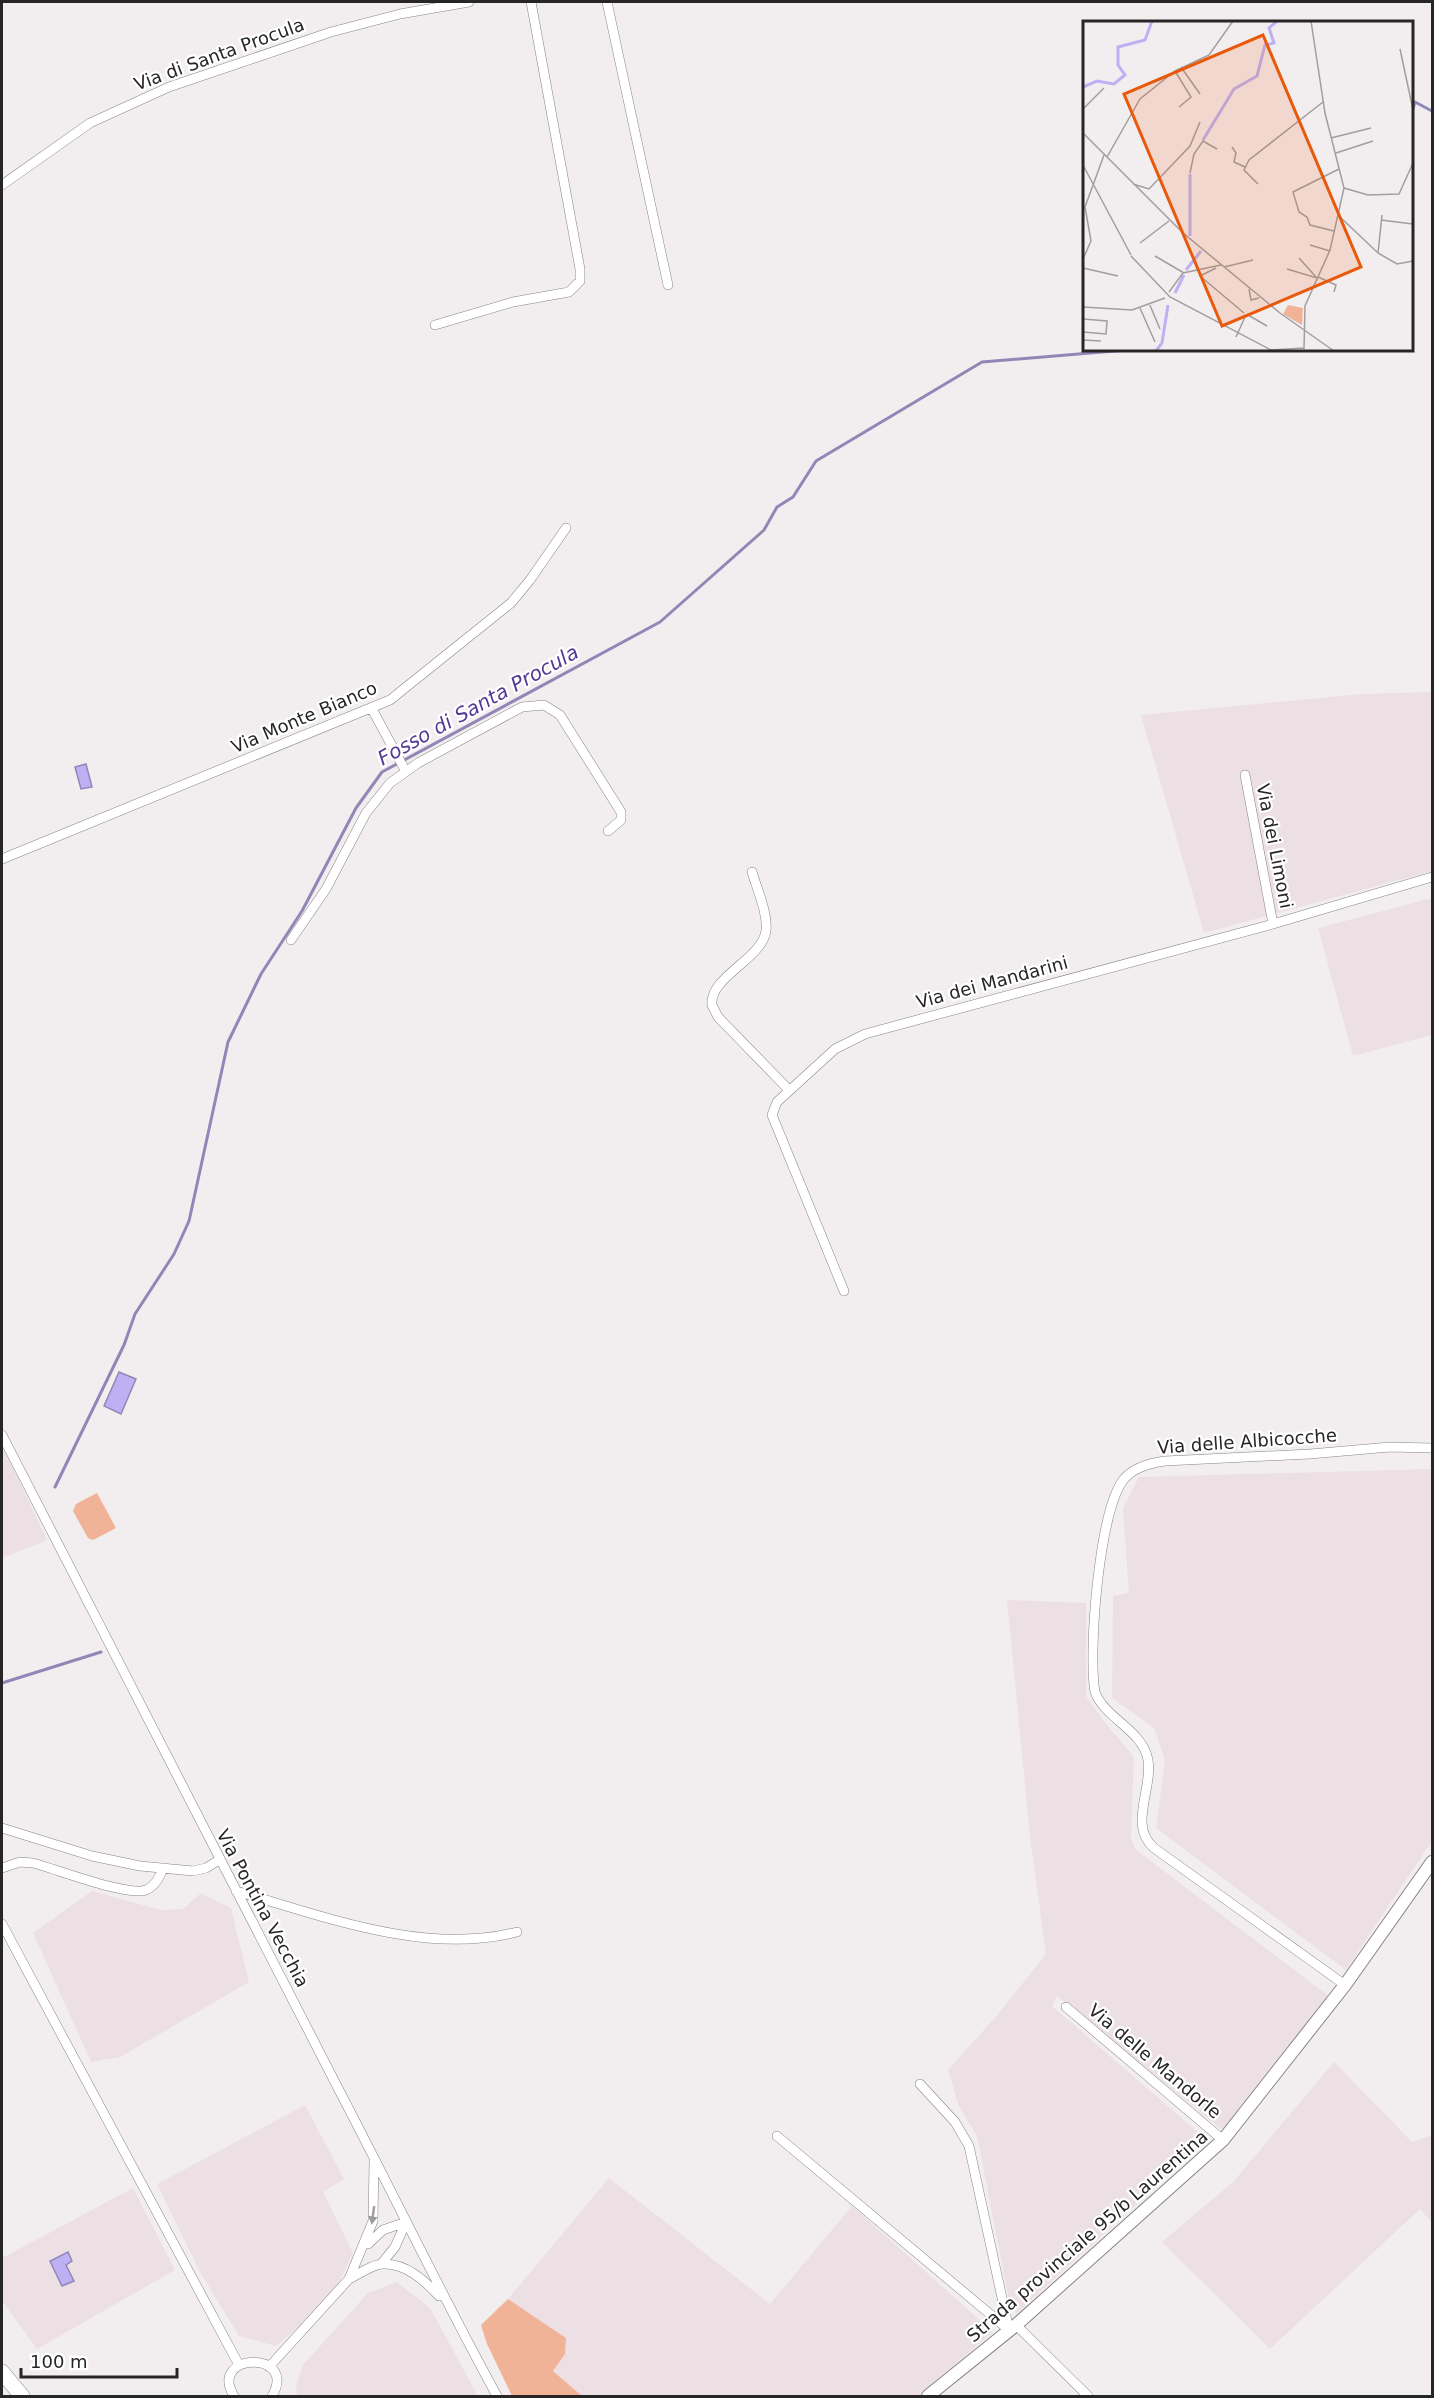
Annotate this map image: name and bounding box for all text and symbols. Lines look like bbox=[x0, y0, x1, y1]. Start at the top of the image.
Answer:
street label: Via di Santa Procula bbox=[131, 13, 307, 95]
inset map bbox=[1083, 21, 1413, 351]
water label: Fosso di Santa Procula bbox=[373, 640, 583, 770]
street label: Via Monte Bianco bbox=[228, 677, 380, 757]
street label: Via dei Limoni bbox=[1253, 782, 1297, 910]
street label: Via dei Mandarini bbox=[914, 952, 1070, 1012]
street label: Via delle Albicocche bbox=[1157, 1424, 1337, 1458]
street label: Via Pontina Vecchia bbox=[212, 1825, 314, 1991]
street label: Via delle Mandorle bbox=[1084, 1999, 1226, 2123]
street label: Strada provinciale 95/b Laurentina bbox=[962, 2126, 1212, 2346]
one-way arrow bbox=[369, 2206, 378, 2225]
scale bar bbox=[21, 2341, 177, 2379]
text: 100 m bbox=[30, 2351, 88, 2372]

